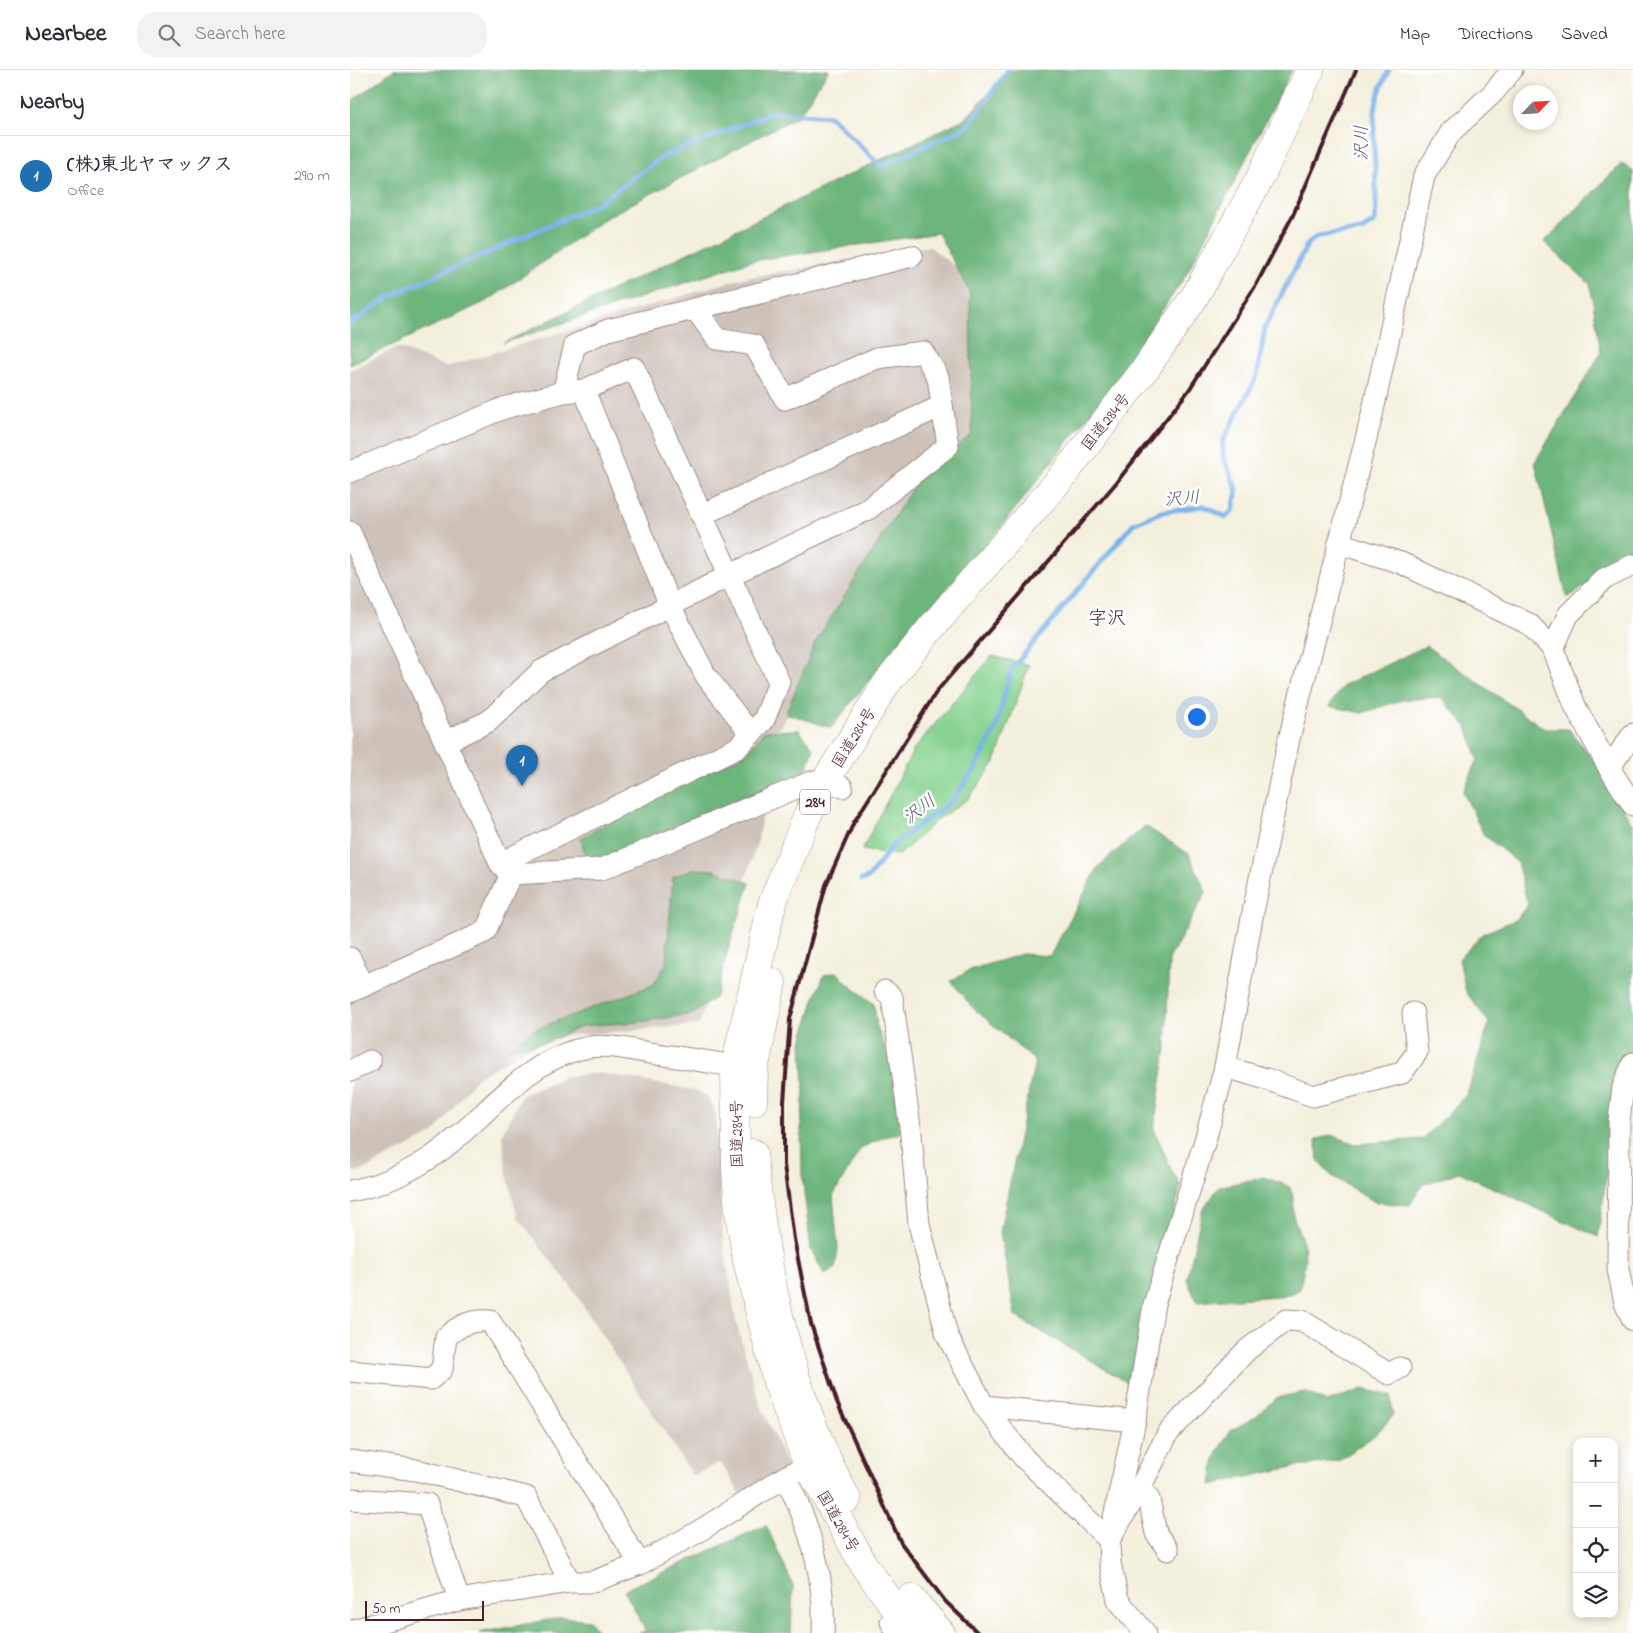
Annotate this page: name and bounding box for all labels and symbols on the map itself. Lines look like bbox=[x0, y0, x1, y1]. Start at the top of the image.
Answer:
north arrow bbox=[1513, 85, 1558, 130]
water label: 沢川 bbox=[1350, 125, 1376, 161]
street label: 国道284号 bbox=[1076, 388, 1137, 457]
water label: 沢川 bbox=[1163, 485, 1201, 515]
district label: 字沢 bbox=[1088, 606, 1126, 633]
street label: 国道284号 bbox=[826, 703, 883, 773]
your location bbox=[1184, 704, 1210, 730]
pin: 1 bbox=[506, 745, 538, 786]
water label: 沢川 bbox=[898, 789, 942, 832]
road number: 284 bbox=[800, 790, 830, 814]
street label: 国道284号 bbox=[725, 1099, 751, 1168]
street label: 国道284号 bbox=[810, 1486, 865, 1558]
scale bar bbox=[365, 1598, 484, 1621]

